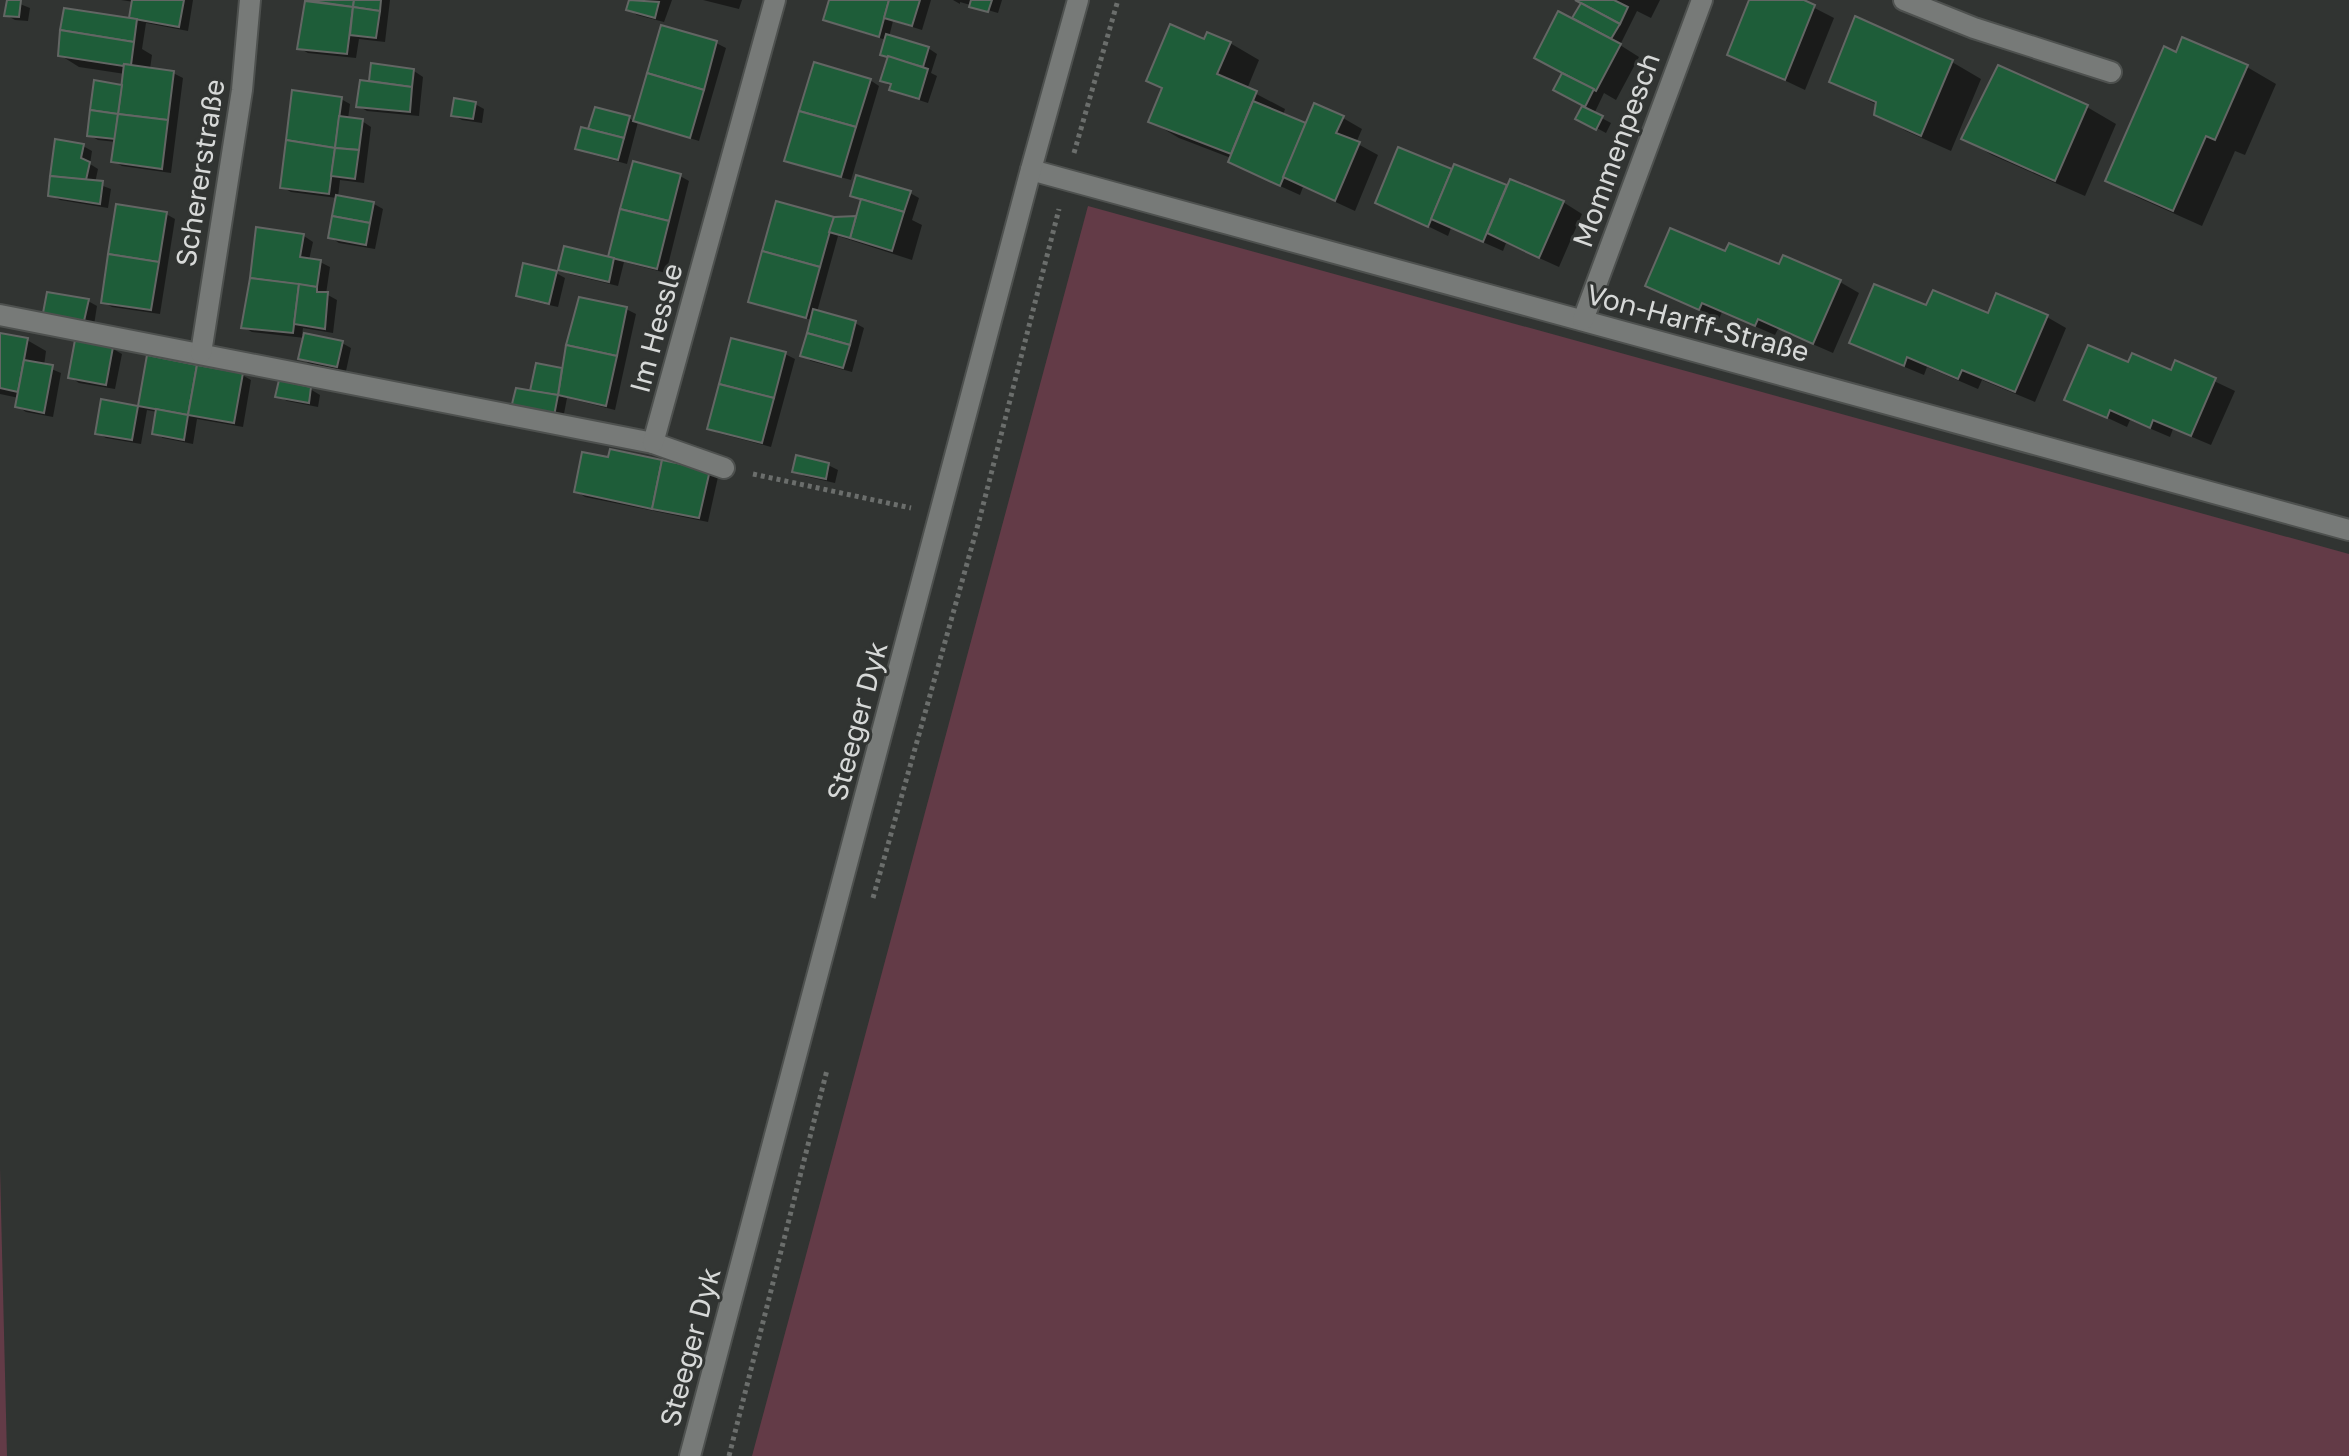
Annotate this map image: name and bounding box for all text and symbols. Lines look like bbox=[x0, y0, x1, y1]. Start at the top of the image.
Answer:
street label: Mommenpesch bbox=[1565, 48, 1666, 252]
street label: Schererstraße bbox=[168, 77, 231, 269]
street label: Im Hessle bbox=[622, 260, 689, 396]
street label: Von-Harff-Straße bbox=[1583, 277, 1813, 368]
street label: Steeger Dyk bbox=[819, 637, 894, 804]
street label: Steeger Dyk bbox=[652, 1263, 727, 1430]

